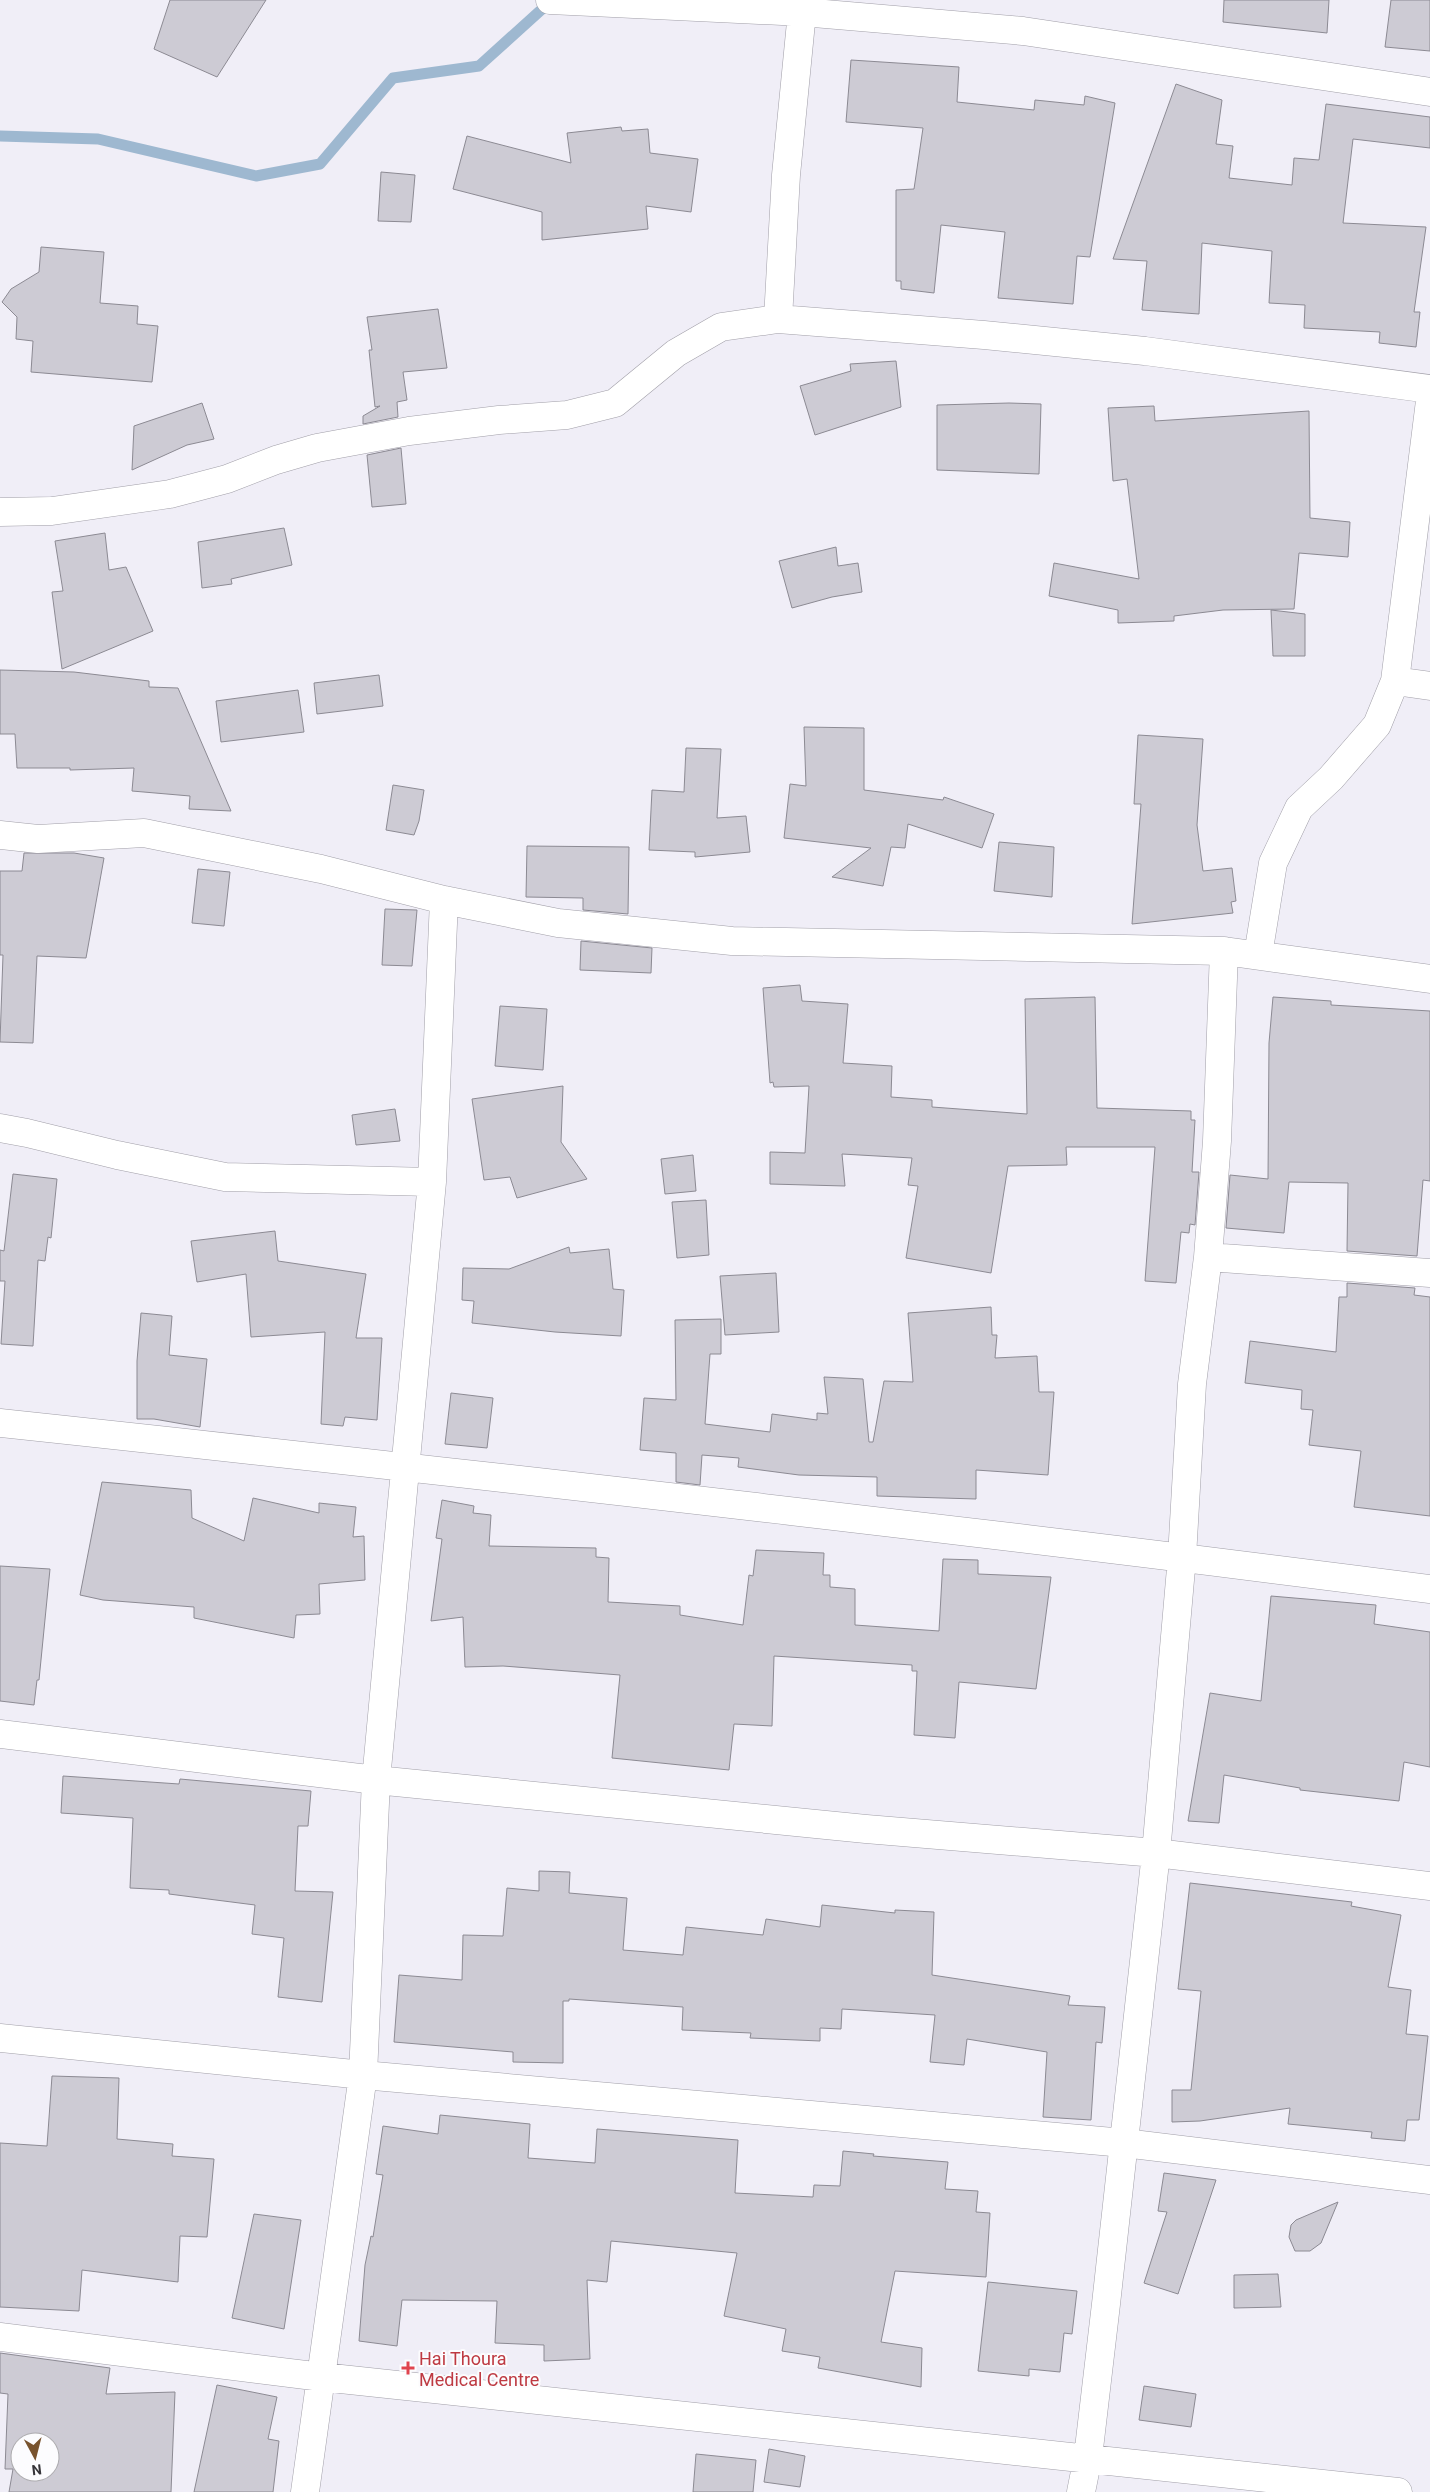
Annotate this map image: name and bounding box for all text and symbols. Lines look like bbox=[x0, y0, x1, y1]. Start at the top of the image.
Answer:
place label: Hai Thoura Medical Centre bbox=[419, 2348, 539, 2390]
marker: Hai Thoura Medical Centre bbox=[401, 2361, 415, 2375]
north arrow bbox=[10, 2432, 60, 2482]
text: N bbox=[31, 2461, 42, 2478]

